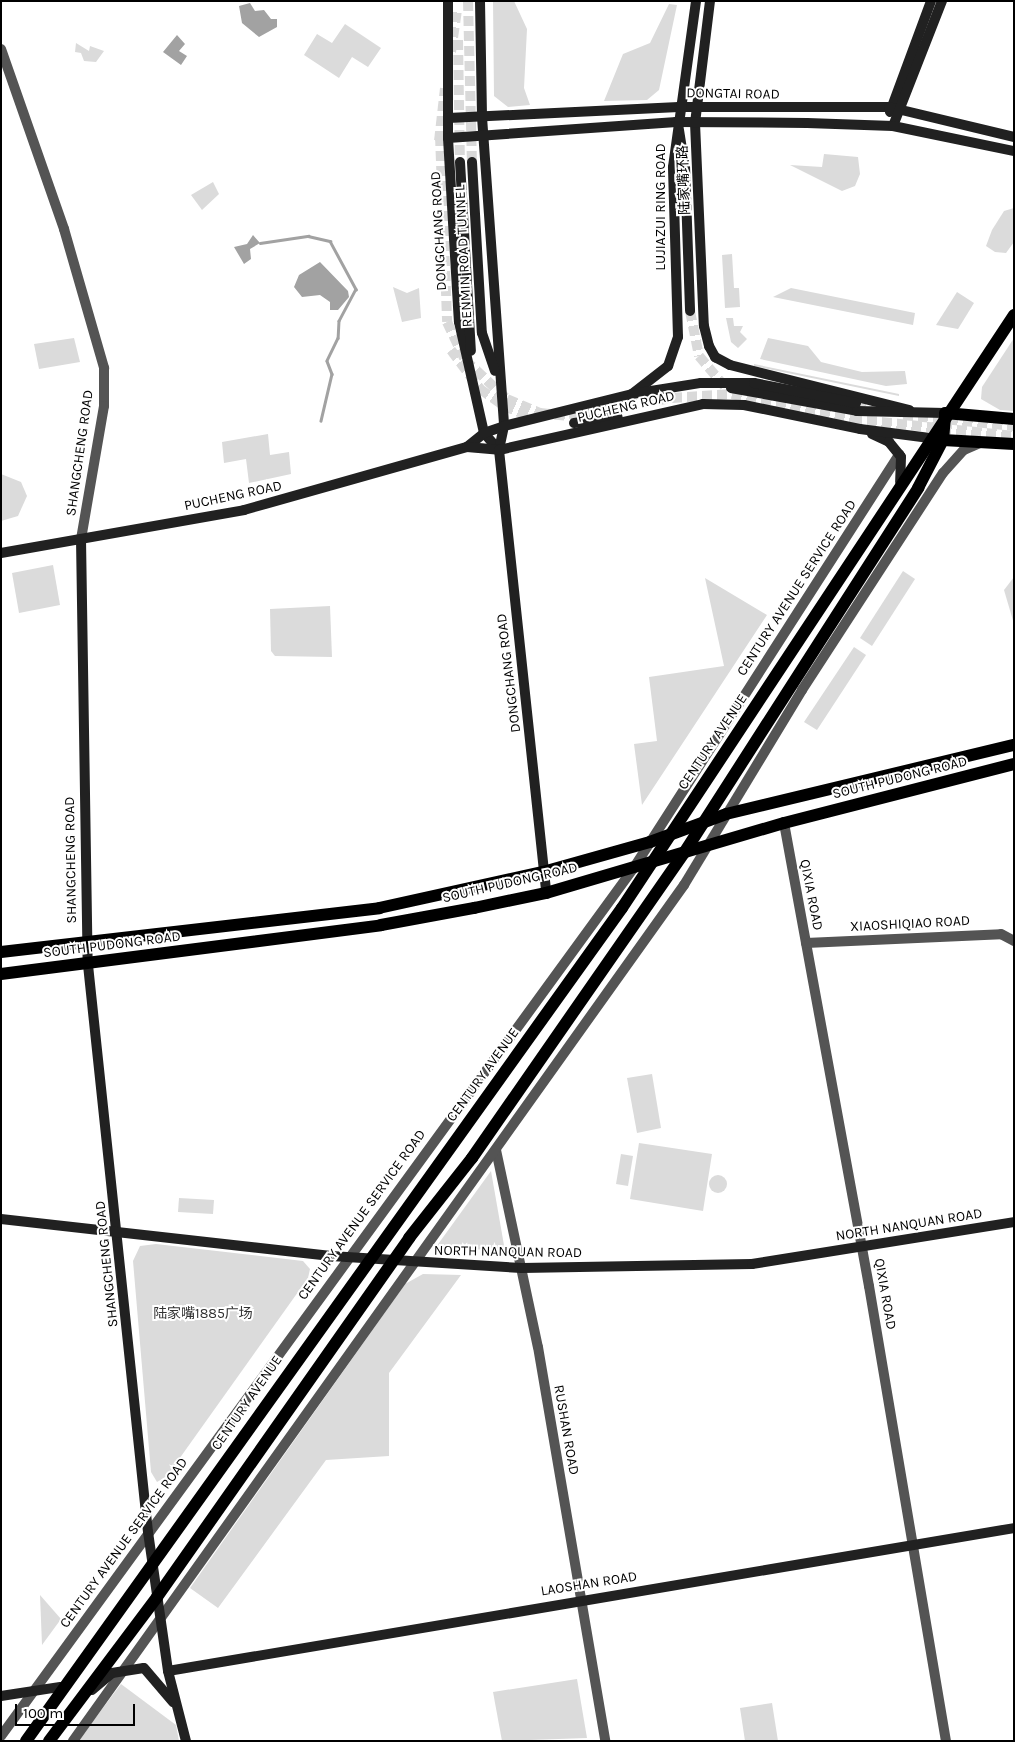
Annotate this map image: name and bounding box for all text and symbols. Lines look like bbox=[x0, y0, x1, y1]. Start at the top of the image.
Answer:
street label: DONGTAI ROAD bbox=[686, 85, 780, 103]
street label: LUJIAZUI RING ROAD bbox=[653, 143, 669, 271]
street label: 陆家嘴环路 bbox=[674, 145, 694, 215]
street label: DONGCHANG ROAD bbox=[427, 171, 451, 291]
street label: RENMIN ROAD TUNNEL bbox=[452, 184, 476, 328]
street label: PUCHENG ROAD bbox=[576, 388, 676, 426]
street label: SHANGCHENG ROAD bbox=[63, 389, 97, 517]
street label: PUCHENG ROAD bbox=[183, 477, 283, 515]
street label: CENTURY AVENUE SERVICE ROAD bbox=[734, 497, 860, 679]
street label: DONGCHANG ROAD bbox=[493, 613, 525, 733]
street label: CENTURY AVENUE bbox=[675, 691, 751, 793]
street label: SOUTH PUDONG ROAD bbox=[831, 753, 969, 803]
street label: SHANGCHENG ROAD bbox=[61, 796, 81, 924]
street label: QIXIA ROAD bbox=[796, 858, 826, 932]
street label: SOUTH PUDONG ROAD bbox=[441, 859, 579, 907]
street label: XIAOSHIQIAO ROAD bbox=[850, 912, 970, 936]
street label: SOUTH PUDONG ROAD bbox=[42, 928, 182, 962]
street label: CENTURY AVENUE bbox=[443, 1025, 523, 1125]
street label: CENTURY AVENUE SERVICE ROAD bbox=[295, 1127, 429, 1303]
street label: SHANGCHENG ROAD bbox=[92, 1200, 122, 1328]
street label: NORTH NANQUAN ROAD bbox=[835, 1205, 983, 1245]
street label: NORTH NANQUAN ROAD bbox=[434, 1242, 582, 1262]
street label: QIXIA ROAD bbox=[870, 1257, 900, 1331]
park label: 陆家嘴1885广场 bbox=[153, 1306, 253, 1322]
street label: CENTURY AVENUE bbox=[208, 1352, 286, 1454]
street label: RUSHAN ROAD bbox=[550, 1384, 582, 1476]
street label: CENTURY AVENUE SERVICE ROAD bbox=[57, 1455, 191, 1631]
street label: LAOSHAN ROAD bbox=[540, 1568, 638, 1600]
scale bar bbox=[18, 1694, 138, 1726]
text: 100 m bbox=[23, 1704, 63, 1722]

